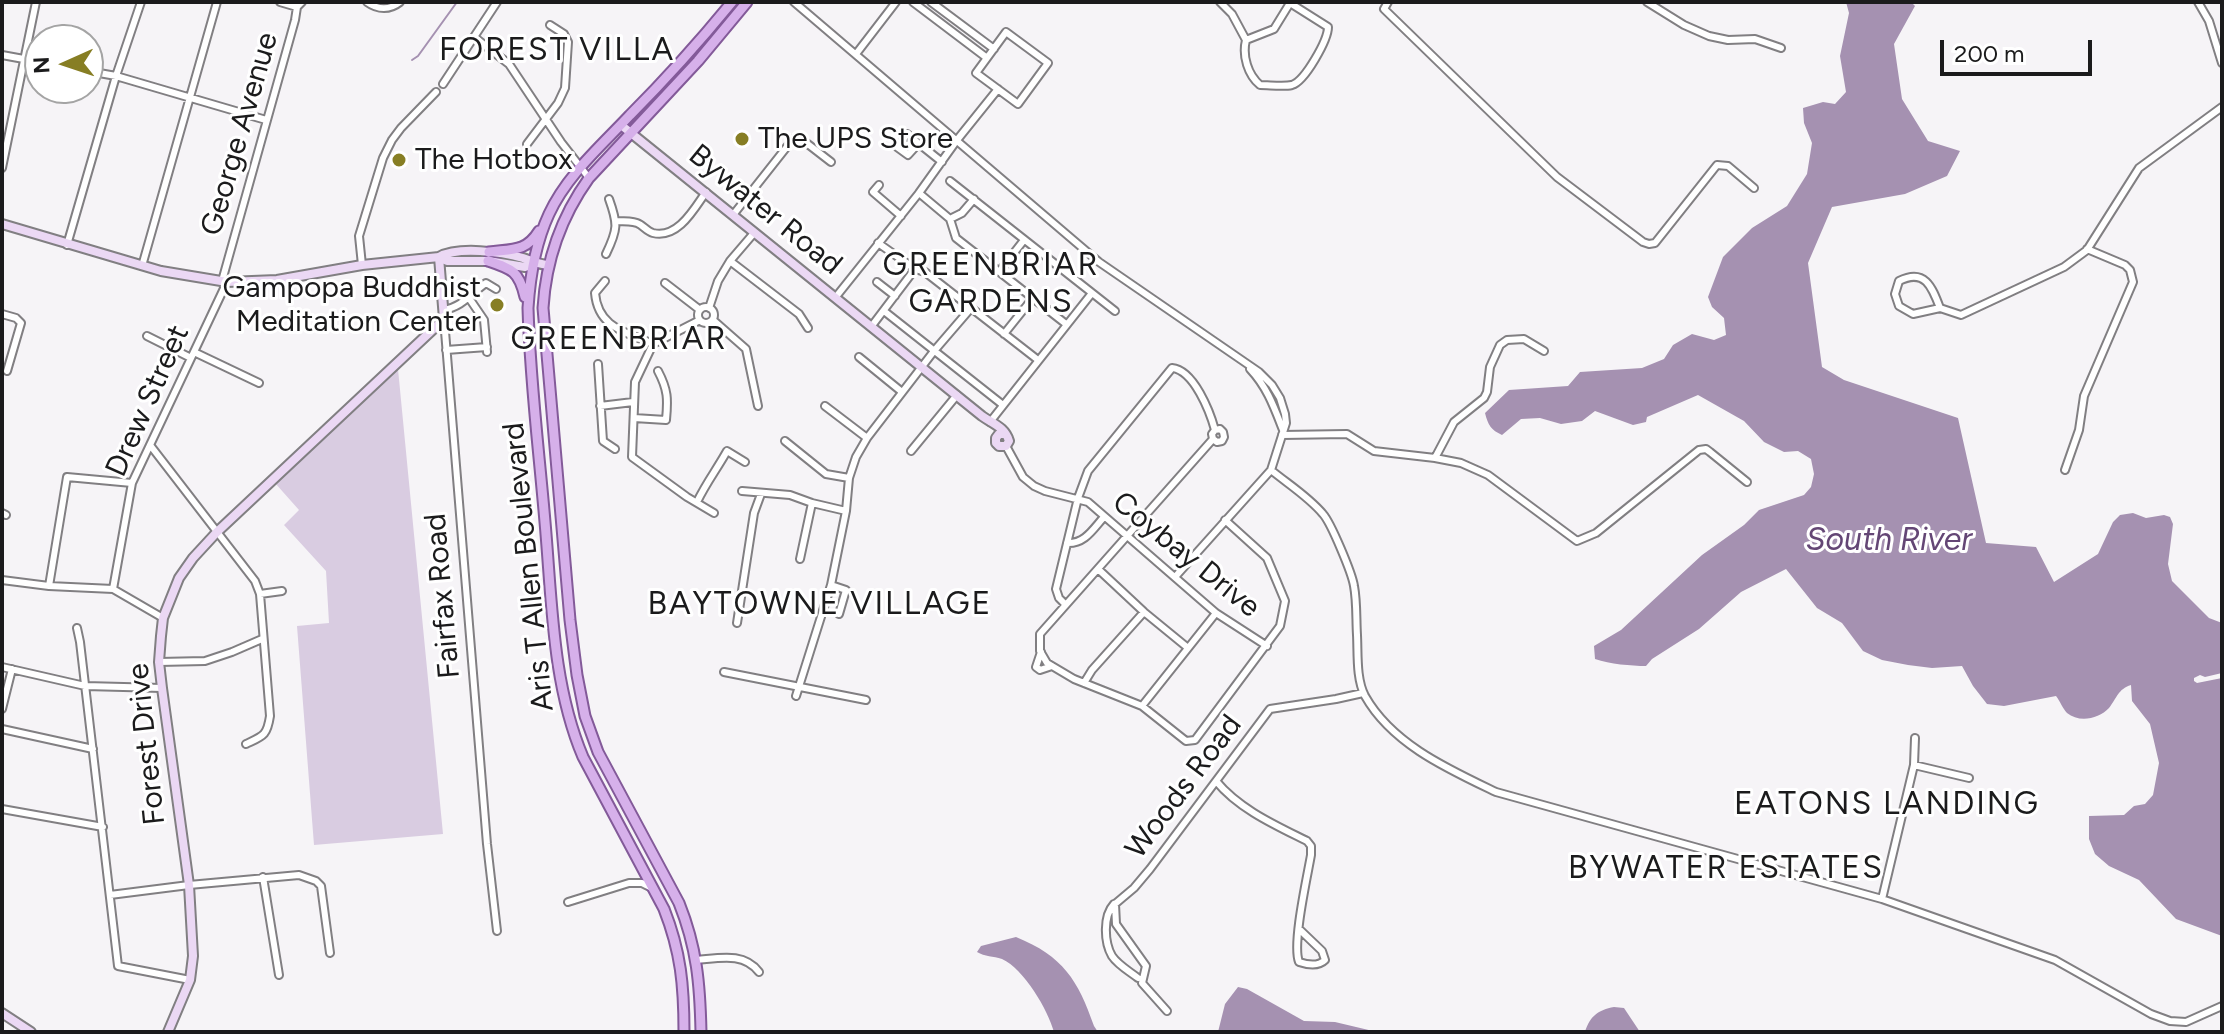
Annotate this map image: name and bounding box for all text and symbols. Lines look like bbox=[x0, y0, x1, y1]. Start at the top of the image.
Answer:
north arrow bbox=[24, 24, 104, 104]
scale bar bbox=[1944, 24, 2096, 74]
street label: George Avenue bbox=[194, 28, 286, 240]
district label: FOREST VILLA bbox=[439, 32, 675, 70]
text: 200 m bbox=[1954, 39, 2025, 68]
text: N bbox=[28, 56, 55, 74]
place label: The UPS Store bbox=[758, 121, 953, 157]
marker: The UPS Store bbox=[733, 130, 751, 148]
street label: Bywater Road bbox=[681, 137, 849, 283]
place label: The Hotbox bbox=[415, 142, 572, 178]
marker: The Hotbox bbox=[390, 151, 408, 169]
district label: GREENBRIAR GARDENS bbox=[883, 247, 1099, 322]
place label: Gampopa Buddhist Meditation Center bbox=[223, 270, 481, 340]
marker: Gampopa Buddhist Meditation Center bbox=[488, 296, 506, 314]
street label: Drew Street bbox=[99, 320, 197, 482]
district label: GREENBRIAR bbox=[511, 321, 727, 359]
street label: Aris T Allen Boulevard bbox=[496, 421, 562, 713]
street label: Coybay Drive bbox=[1105, 484, 1267, 626]
street label: Fairfax Road bbox=[418, 512, 468, 680]
water label: South River bbox=[1806, 522, 1972, 560]
district label: BAYTOWNE VILLAGE bbox=[647, 586, 993, 624]
street label: Forest Drive bbox=[121, 661, 173, 827]
street label: Woods Road bbox=[1118, 708, 1250, 866]
district label: EATONS LANDING bbox=[1734, 786, 2040, 824]
district label: BYWATER ESTATES bbox=[1568, 850, 1884, 888]

